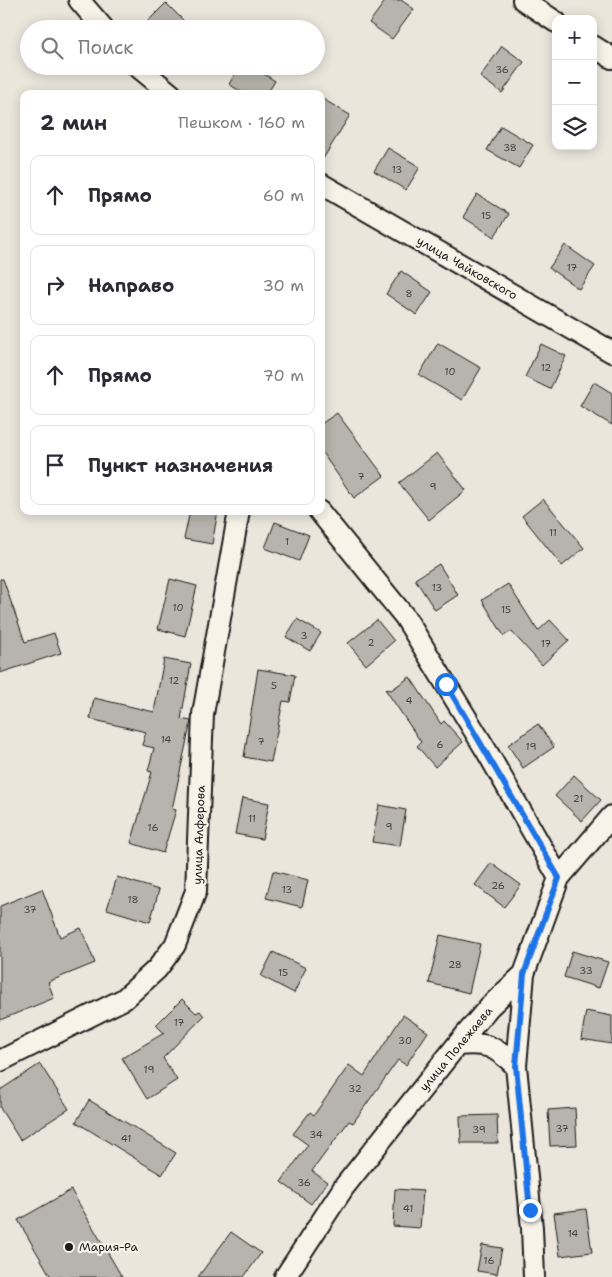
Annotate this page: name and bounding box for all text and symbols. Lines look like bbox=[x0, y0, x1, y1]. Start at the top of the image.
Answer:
map controls bbox=[552, 15, 597, 150]
button: + bbox=[552, 15, 597, 60]
search box bbox=[20, 20, 325, 75]
icon: search bbox=[38, 34, 66, 62]
text: Поиск bbox=[78, 35, 133, 60]
button: − bbox=[552, 60, 597, 105]
house number: 36 bbox=[495, 63, 509, 76]
button: layers bbox=[552, 105, 597, 150]
text: 2 мин bbox=[40, 109, 107, 137]
text: Пешком · 160 m bbox=[178, 112, 305, 133]
house number: 38 bbox=[503, 141, 517, 154]
house number: 13 bbox=[392, 163, 402, 176]
icon: ahead bbox=[41, 181, 69, 209]
text: Прямо bbox=[88, 183, 152, 208]
text: 60 m bbox=[263, 185, 304, 206]
house number: 15 bbox=[481, 209, 491, 222]
street label: улица Чайковского bbox=[414, 233, 520, 303]
house number: 17 bbox=[567, 261, 577, 274]
icon: right bbox=[41, 271, 69, 299]
text: Направо bbox=[88, 273, 174, 298]
text: 30 m bbox=[263, 275, 304, 296]
house number: 8 bbox=[406, 287, 413, 300]
icon: ahead bbox=[41, 361, 69, 389]
house number: 12 bbox=[541, 361, 551, 374]
text: Прямо bbox=[88, 363, 152, 388]
text: 70 m bbox=[263, 365, 304, 386]
house number: 10 bbox=[445, 365, 455, 378]
icon: arrive bbox=[41, 451, 69, 479]
text: Пункт назначения bbox=[88, 453, 273, 478]
house number: 7 bbox=[358, 470, 365, 483]
house number: 9 bbox=[430, 480, 437, 493]
house number: 11 bbox=[549, 526, 557, 539]
house number: 1 bbox=[285, 535, 289, 548]
house number: 13 bbox=[432, 581, 442, 594]
house number: 10 bbox=[173, 601, 183, 614]
house number: 15 bbox=[501, 603, 511, 616]
house number: 3 bbox=[301, 629, 308, 642]
house number: 2 bbox=[368, 636, 375, 649]
house number: 17 bbox=[541, 637, 551, 650]
route start bbox=[435, 673, 458, 696]
house number: 12 bbox=[169, 674, 179, 687]
house number: 5 bbox=[271, 679, 277, 692]
house number: 4 bbox=[406, 694, 413, 707]
house number: 14 bbox=[161, 733, 171, 746]
house number: 7 bbox=[258, 735, 265, 748]
house number: 6 bbox=[437, 738, 444, 751]
house number: 19 bbox=[526, 740, 536, 753]
street label: улица Алферова bbox=[189, 784, 209, 885]
house number: 21 bbox=[573, 792, 583, 805]
house number: 11 bbox=[248, 812, 256, 825]
house number: 9 bbox=[386, 820, 393, 833]
house number: 16 bbox=[148, 821, 158, 834]
house number: 26 bbox=[491, 879, 505, 892]
house number: 13 bbox=[282, 883, 292, 896]
house number: 18 bbox=[127, 893, 139, 906]
house number: 37 bbox=[23, 903, 37, 916]
house number: 28 bbox=[448, 958, 462, 971]
house number: 33 bbox=[579, 964, 593, 977]
house number: 15 bbox=[278, 966, 288, 979]
street label: улица Полежаева bbox=[416, 1003, 496, 1095]
house number: 17 bbox=[174, 1016, 184, 1029]
house number: 30 bbox=[398, 1034, 412, 1047]
house number: 19 bbox=[144, 1063, 154, 1076]
house number: 32 bbox=[348, 1082, 362, 1095]
house number: 37 bbox=[555, 1122, 569, 1135]
house number: 39 bbox=[472, 1123, 486, 1136]
house number: 34 bbox=[309, 1128, 323, 1141]
house number: 41 bbox=[121, 1132, 131, 1145]
house number: 36 bbox=[297, 1176, 311, 1189]
route end bbox=[519, 1199, 542, 1222]
house number: 41 bbox=[403, 1202, 413, 1215]
house number: 14 bbox=[568, 1227, 578, 1240]
place label: Мария-Ра bbox=[79, 1239, 138, 1255]
marker: Мария-Ра bbox=[63, 1241, 75, 1253]
house number: 16 bbox=[484, 1254, 494, 1267]

